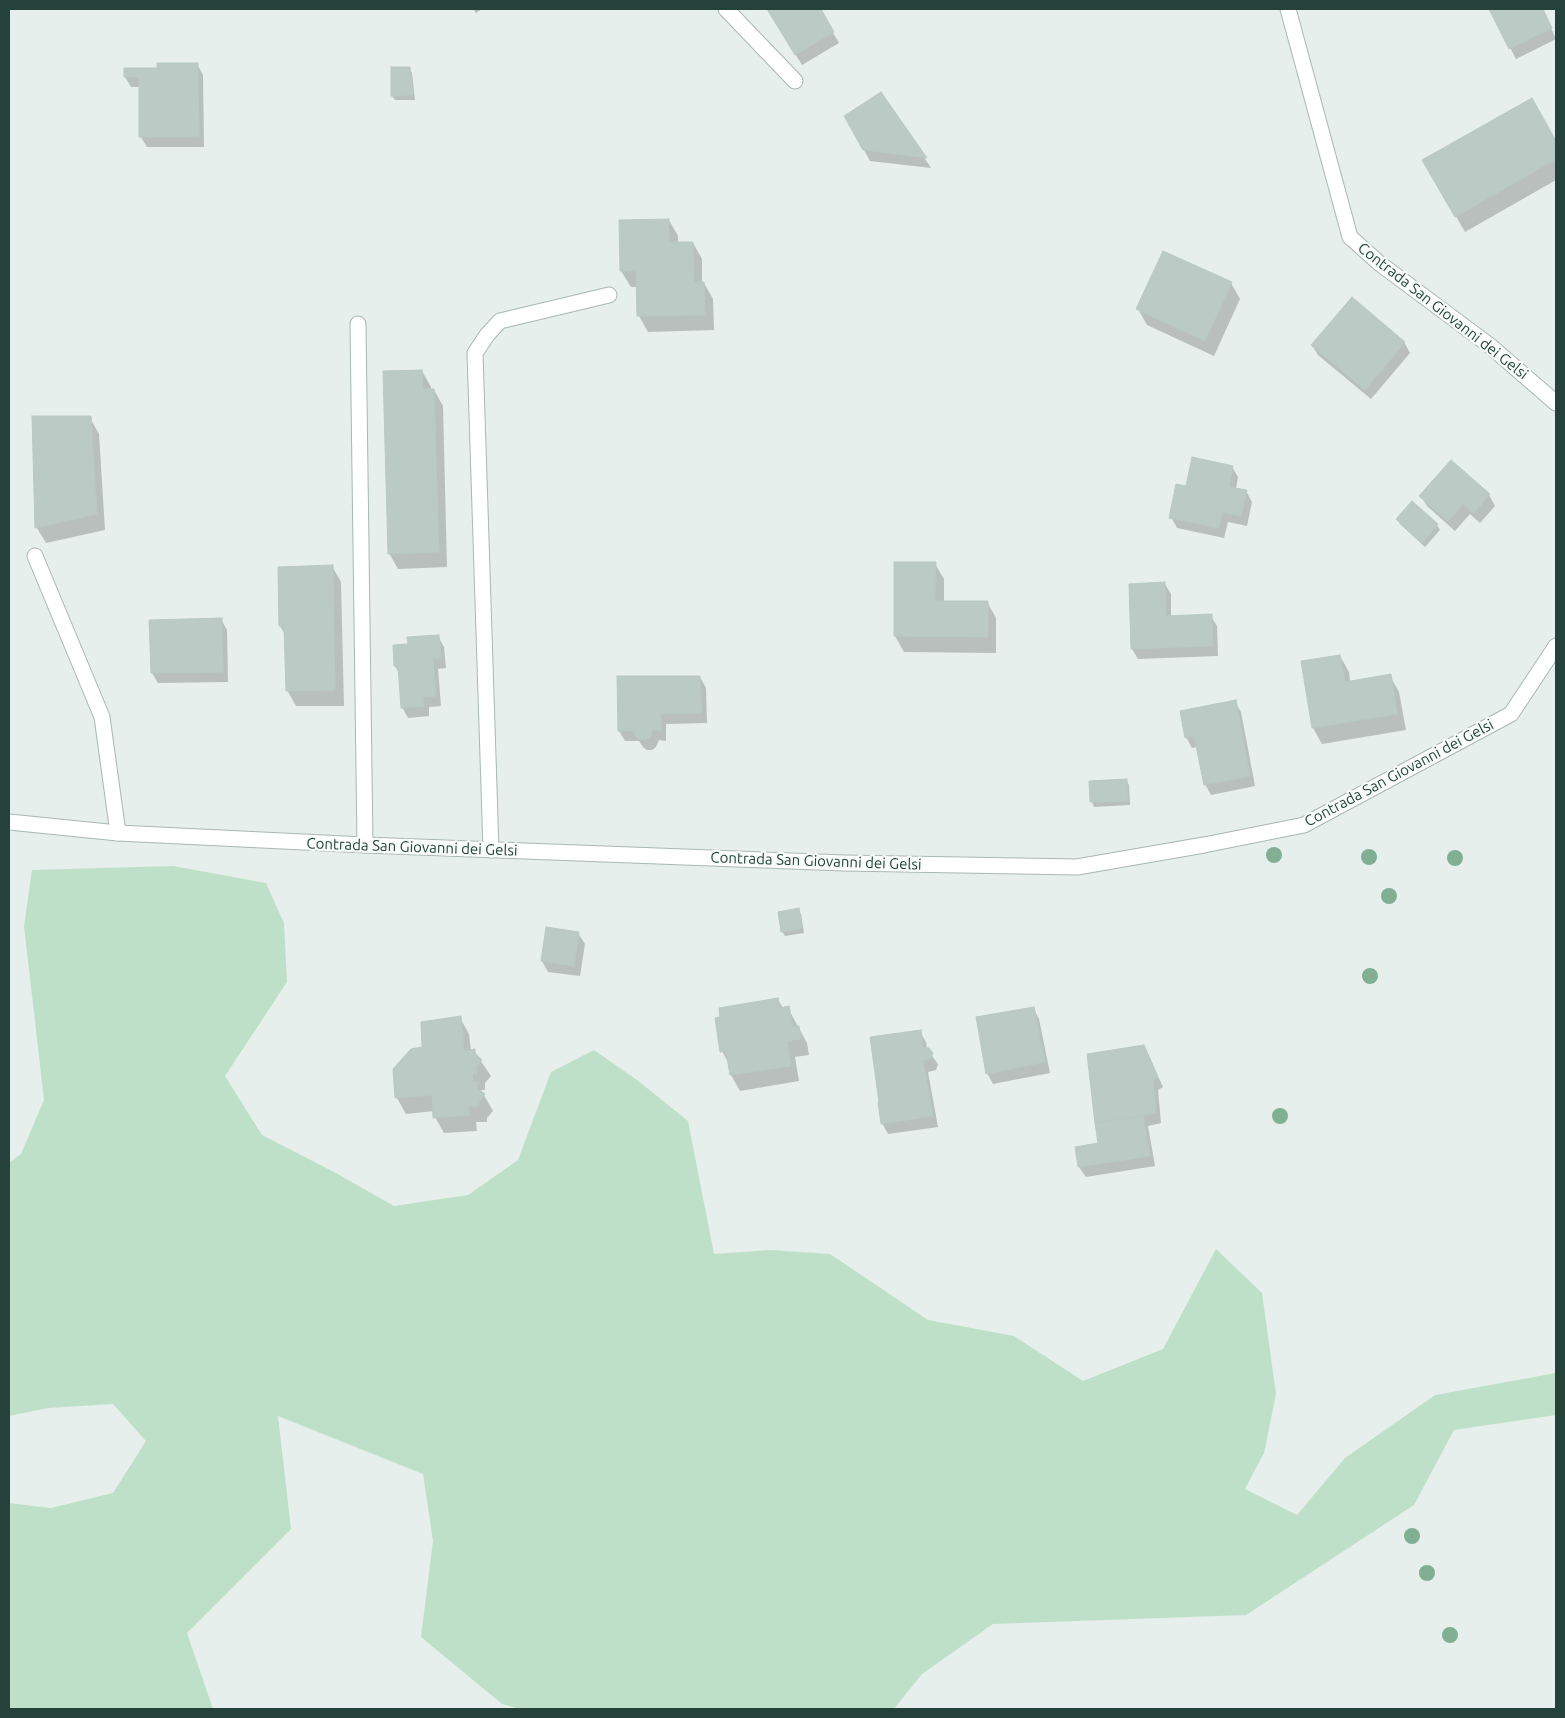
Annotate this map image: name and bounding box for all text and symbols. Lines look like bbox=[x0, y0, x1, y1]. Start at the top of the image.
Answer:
street label: Contrada San Giovanni dei Gelsi bbox=[1354, 239, 1532, 383]
street label: Contrada San Giovanni dei Gelsi bbox=[1301, 715, 1497, 831]
street label: Contrada San Giovanni dei Gelsi bbox=[306, 834, 518, 860]
street label: Contrada San Giovanni dei Gelsi bbox=[710, 848, 922, 874]

